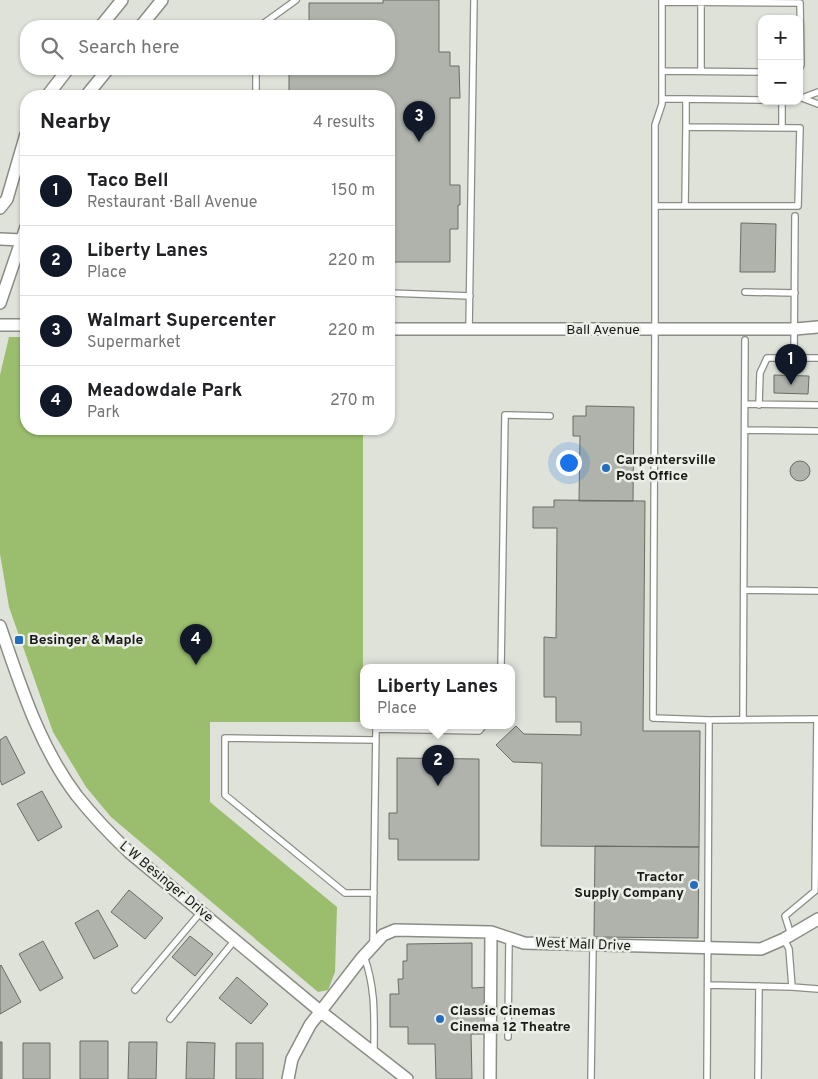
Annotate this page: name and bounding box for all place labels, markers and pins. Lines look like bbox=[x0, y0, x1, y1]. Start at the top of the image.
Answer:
pin: 3 bbox=[403, 101, 435, 142]
pin: 1 bbox=[775, 344, 807, 385]
place label: Carpentersville Post Office bbox=[616, 452, 716, 485]
marker: Carpentersville Post Office bbox=[600, 462, 612, 474]
pin: 4 bbox=[180, 624, 212, 665]
place label: Besinger & Maple bbox=[29, 632, 144, 649]
marker: Besinger & Maple bbox=[13, 634, 25, 646]
pin: 2 bbox=[422, 745, 454, 786]
place label: Tractor Supply Company bbox=[574, 869, 684, 902]
marker: Tractor Supply Company bbox=[688, 879, 700, 891]
place label: Classic Cinemas Cinema 12 Theatre bbox=[450, 1003, 571, 1036]
marker: Classic Cinemas Cinema 12 Theatre bbox=[434, 1013, 446, 1025]

